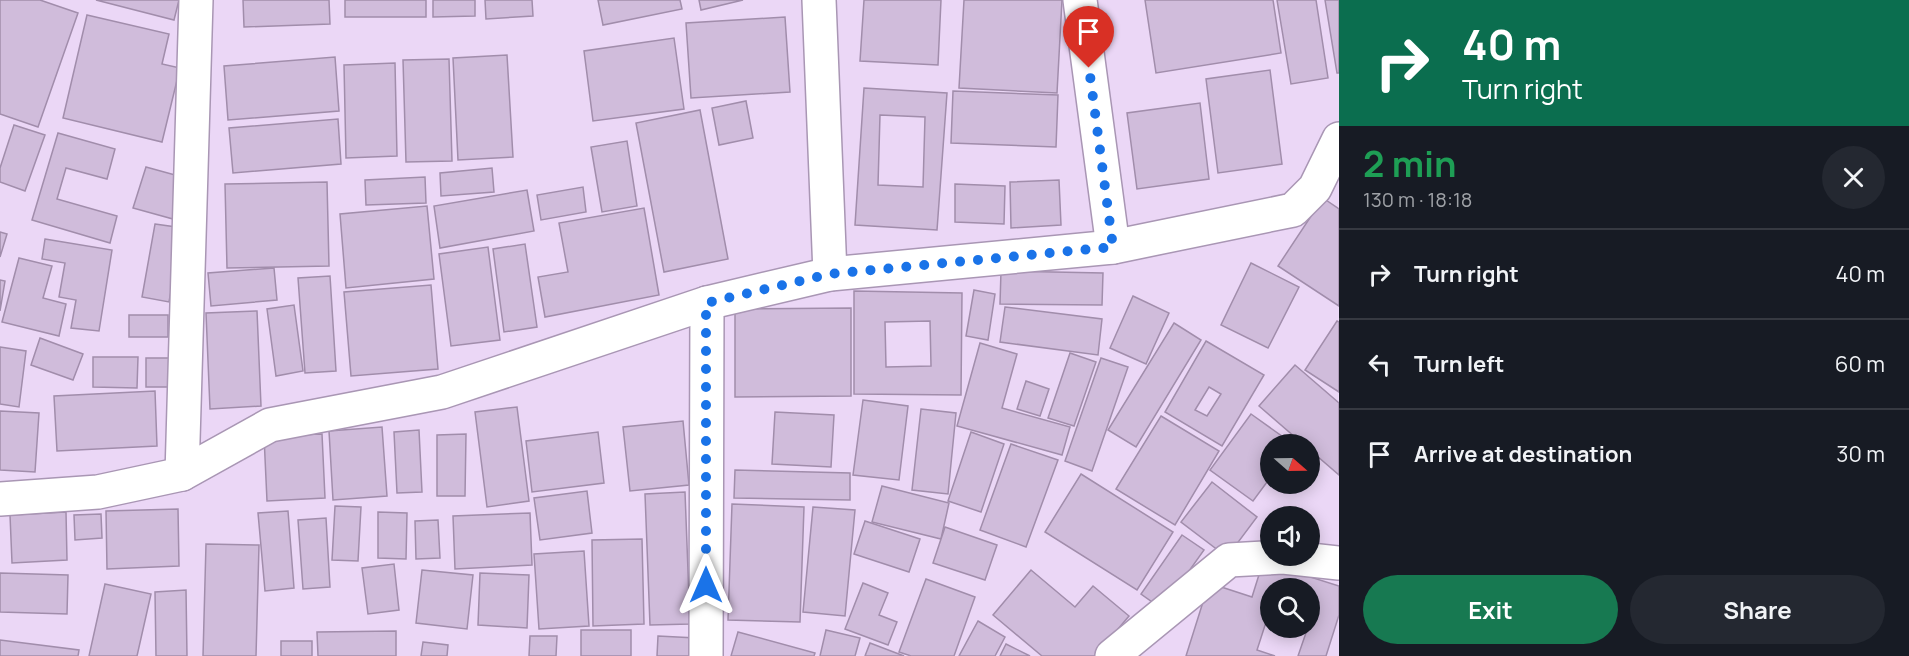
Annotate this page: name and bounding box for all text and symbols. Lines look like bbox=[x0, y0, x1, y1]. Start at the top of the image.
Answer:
pin bbox=[1063, 6, 1114, 68]
icon: arrive bbox=[1072, 15, 1105, 48]
text: 40 m bbox=[1462, 15, 1561, 73]
icon: right bbox=[1363, 24, 1441, 102]
text: Turn right bbox=[1462, 70, 1583, 107]
text: 2 min bbox=[1363, 139, 1457, 188]
button: close bbox=[1822, 146, 1885, 209]
text: 130 m · 18:18 bbox=[1363, 186, 1472, 213]
icon: right bbox=[1363, 258, 1396, 291]
text: Turn right bbox=[1414, 259, 1519, 289]
text: 40 m bbox=[1836, 259, 1885, 289]
icon: left bbox=[1363, 348, 1396, 381]
text: Turn left bbox=[1414, 349, 1504, 379]
text: 60 m bbox=[1835, 349, 1885, 379]
north arrow bbox=[1260, 434, 1320, 494]
map controls bbox=[1260, 434, 1320, 638]
icon: arrive bbox=[1363, 438, 1396, 471]
text: Arrive at destination bbox=[1414, 439, 1632, 469]
text: 30 m bbox=[1836, 439, 1885, 469]
button: sound bbox=[1260, 506, 1320, 566]
position arrow bbox=[674, 553, 738, 617]
button: Exit bbox=[1363, 575, 1618, 644]
button: Share bbox=[1630, 575, 1885, 644]
button: search bbox=[1260, 578, 1320, 638]

